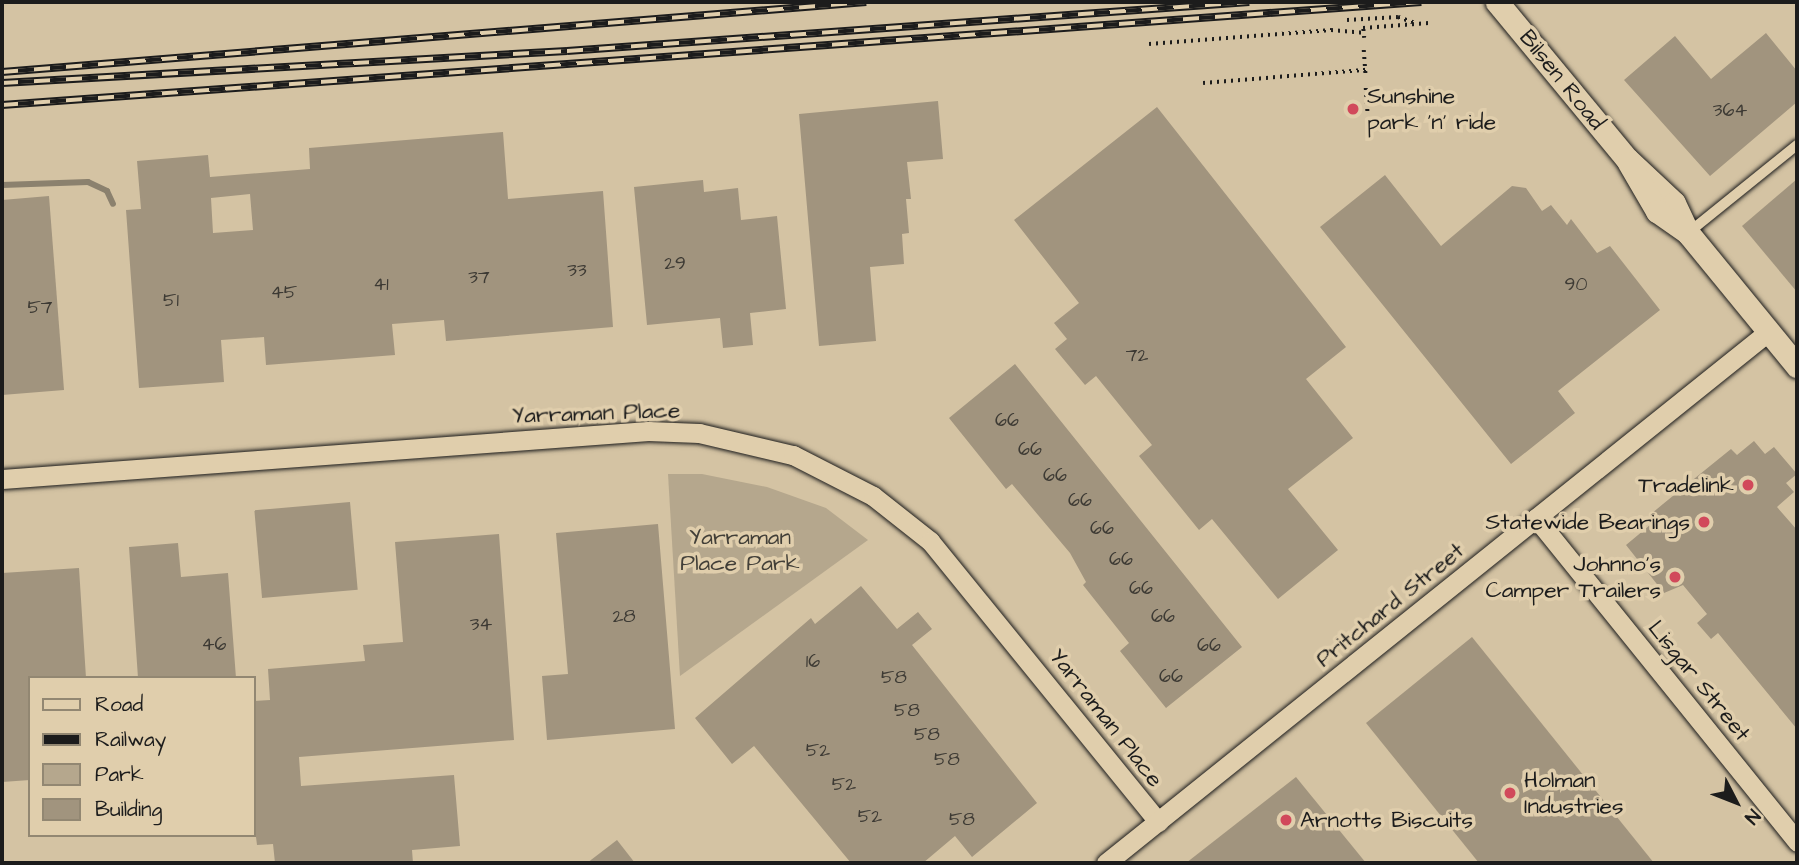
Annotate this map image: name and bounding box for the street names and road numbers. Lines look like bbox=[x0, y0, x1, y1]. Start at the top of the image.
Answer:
street label: Bilsen Road bbox=[1513, 24, 1611, 136]
street label: Yarraman Place bbox=[511, 396, 681, 430]
street label: Pritchard Street bbox=[1310, 537, 1470, 673]
street label: Lisgar Street bbox=[1642, 615, 1756, 747]
street label: Yarraman Place bbox=[1043, 643, 1169, 793]

